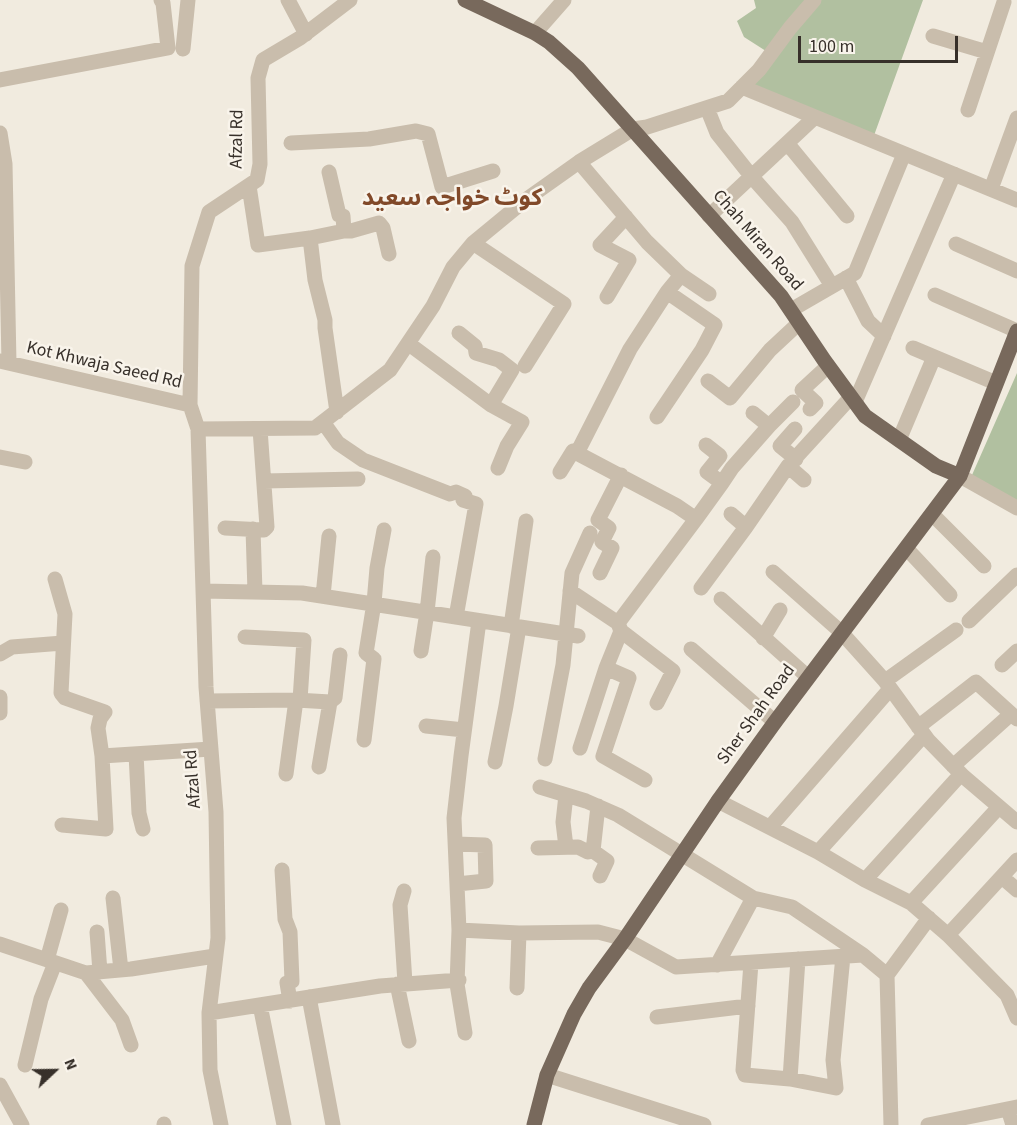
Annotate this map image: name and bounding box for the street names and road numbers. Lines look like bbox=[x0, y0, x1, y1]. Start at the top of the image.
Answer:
street label: Afzal Rd bbox=[227, 109, 249, 169]
street label: Chah Miran Road bbox=[707, 186, 807, 296]
street label: Kot Khwaja Saeed Rd bbox=[24, 338, 184, 394]
street label: Sher Shah Road bbox=[713, 661, 801, 769]
street label: Afzal Rd bbox=[181, 749, 207, 809]

